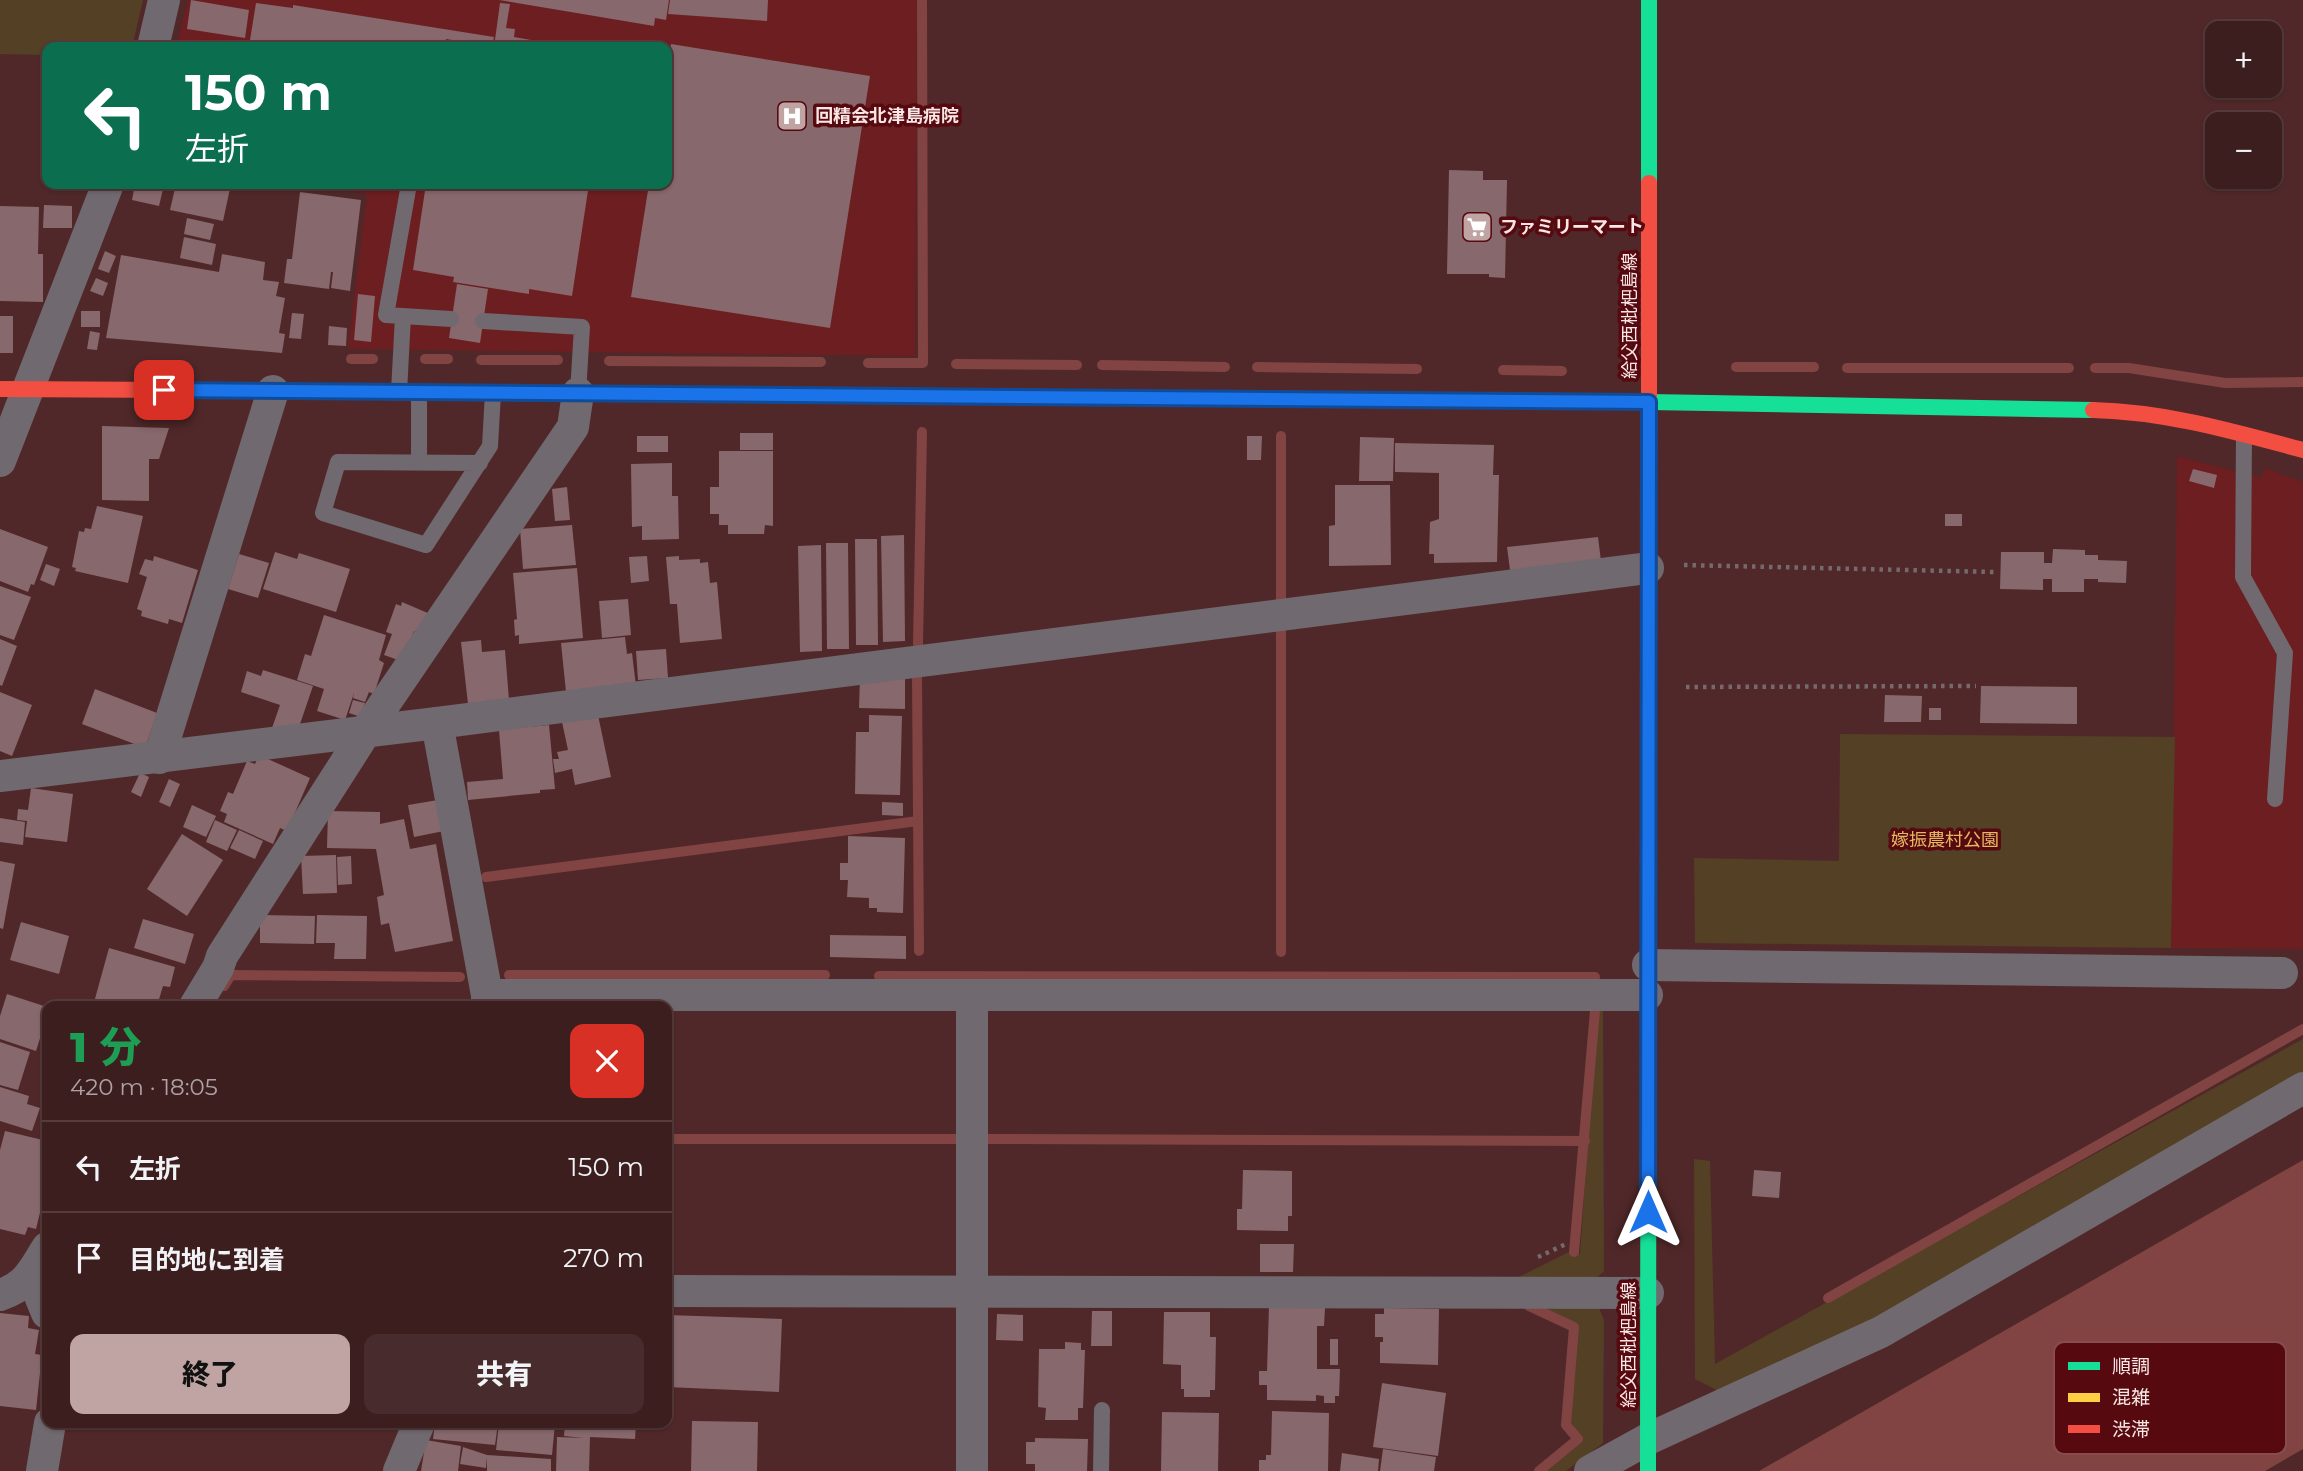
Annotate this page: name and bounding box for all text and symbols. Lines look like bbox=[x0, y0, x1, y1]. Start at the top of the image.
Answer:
map controls bbox=[2205, 21, 2282, 189]
button: + bbox=[2205, 21, 2282, 98]
text: 150 m bbox=[185, 63, 332, 122]
icon: left bbox=[70, 70, 161, 161]
hospital icon: 回精会北津島病院 bbox=[775, 99, 809, 133]
place label: 回精会北津島病院 bbox=[815, 105, 959, 127]
button: − bbox=[2205, 112, 2282, 189]
text: 左折 bbox=[185, 129, 249, 168]
supermarket icon: ファミリーマート bbox=[1460, 210, 1494, 244]
place label: ファミリーマート bbox=[1500, 216, 1644, 238]
street label: 給父西枇杷島線 bbox=[1619, 253, 1641, 379]
pin bbox=[134, 360, 194, 420]
icon: arrive bbox=[145, 371, 183, 409]
park label: 嫁振農村公園 bbox=[1891, 829, 1999, 851]
text: 1 分 bbox=[70, 1021, 141, 1073]
button: close bbox=[570, 1024, 644, 1098]
text: 420 m · 18:05 bbox=[70, 1073, 218, 1101]
icon: left bbox=[70, 1148, 108, 1186]
text: 150 m bbox=[568, 1151, 644, 1183]
text: 左折 bbox=[129, 1153, 181, 1185]
position arrow bbox=[1611, 1175, 1685, 1249]
icon: arrive bbox=[70, 1239, 108, 1277]
text: 270 m bbox=[563, 1242, 644, 1274]
text: 目的地に到着 bbox=[129, 1244, 285, 1276]
street label: 給父西枇杷島線 bbox=[1618, 1282, 1640, 1408]
button: 終了 bbox=[70, 1334, 350, 1414]
button: 共有 bbox=[364, 1334, 644, 1414]
legend bbox=[2054, 1342, 2286, 1454]
text: 順調 bbox=[2112, 1355, 2150, 1378]
text: 混雑 bbox=[2112, 1386, 2150, 1409]
text: 渋滞 bbox=[2112, 1418, 2150, 1441]

